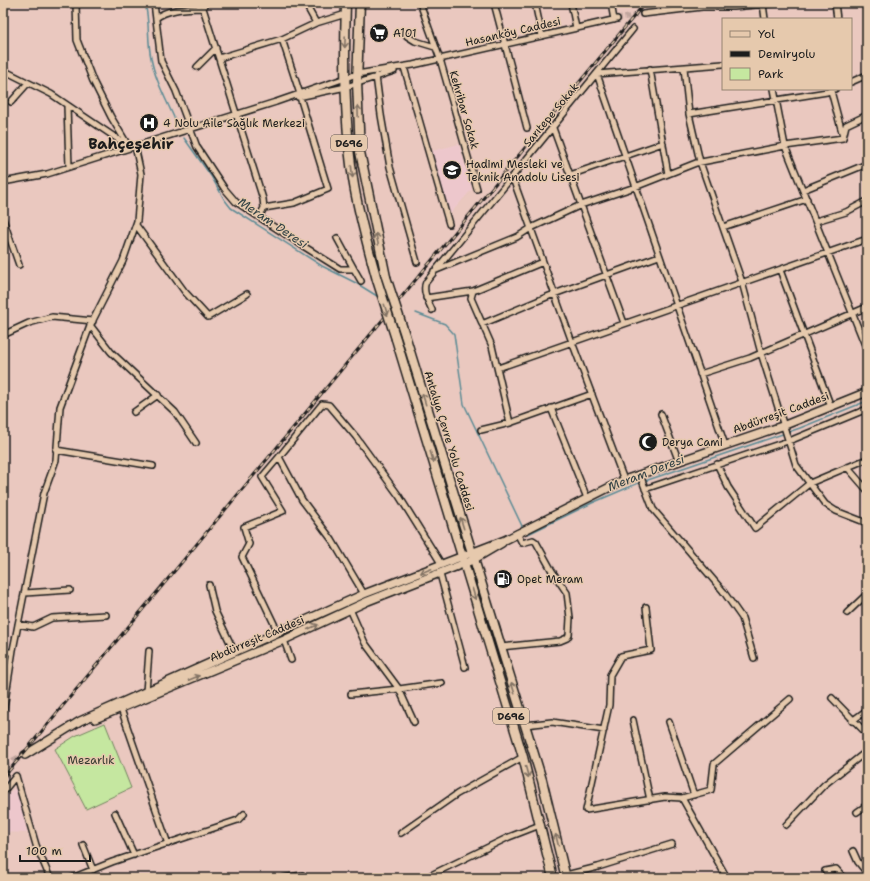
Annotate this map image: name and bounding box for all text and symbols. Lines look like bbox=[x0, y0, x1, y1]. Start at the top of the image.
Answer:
street label: Hasanköy Caddesi bbox=[464, 14, 562, 50]
legend bbox=[722, 18, 852, 90]
supermarket icon: A101 bbox=[368, 22, 390, 44]
place label: A101 bbox=[393, 26, 417, 41]
text: Yol bbox=[758, 26, 775, 42]
one-way arrow bbox=[341, 35, 349, 48]
text: Demiryolu bbox=[758, 46, 816, 62]
text: Park bbox=[758, 66, 784, 82]
street label: Kehribar Sokak bbox=[446, 69, 482, 151]
street label: Sarıtepe Sokak bbox=[520, 80, 582, 150]
one-way arrow bbox=[354, 105, 362, 118]
hospital icon: 4 Nolu Aile Sağlık Merkezi bbox=[138, 112, 160, 134]
place label: 4 Nolu Aile Sağlık Merkezi bbox=[163, 116, 305, 131]
district label: Bahçeşehir bbox=[88, 134, 174, 154]
road number: D696 bbox=[331, 135, 367, 151]
place label: Hadimi Mesleki ve Teknik Anadolu Lisesi bbox=[466, 157, 580, 185]
school or university icon: Hadimi Mesleki ve Teknik Anadolu Lisesi bbox=[441, 159, 463, 181]
one-way arrow bbox=[348, 165, 356, 178]
water label: Meram Deresi bbox=[235, 194, 311, 253]
one-way arrow bbox=[373, 233, 381, 246]
one-way arrow bbox=[383, 303, 390, 316]
street label: Antalya Çevre Yolu Caddesi bbox=[421, 369, 477, 513]
street label: Abdürreşit Caddesi bbox=[731, 389, 831, 437]
one-way arrow bbox=[420, 392, 427, 405]
mosque icon: Derya Cami bbox=[637, 431, 659, 453]
place label: Derya Cami bbox=[662, 435, 723, 450]
one-way arrow bbox=[429, 450, 436, 463]
water label: Meram Deresi bbox=[605, 451, 687, 495]
one-way arrow bbox=[458, 517, 465, 530]
one-way arrow bbox=[421, 567, 433, 575]
fuel station icon: Opet Meram bbox=[492, 568, 514, 590]
place label: Opet Meram bbox=[517, 572, 584, 587]
one-way arrow bbox=[471, 587, 478, 600]
street label: Abdürreşit Caddesi bbox=[207, 612, 307, 666]
one-way arrow bbox=[307, 622, 319, 630]
one-way arrow bbox=[187, 674, 199, 681]
one-way arrow bbox=[509, 682, 516, 695]
road number: D696 bbox=[493, 708, 529, 724]
park label: Mezarlık bbox=[68, 753, 114, 768]
one-way arrow bbox=[524, 765, 531, 778]
one-way arrow bbox=[553, 834, 560, 847]
scale bar bbox=[20, 837, 90, 863]
text: 100 m bbox=[26, 843, 62, 859]

